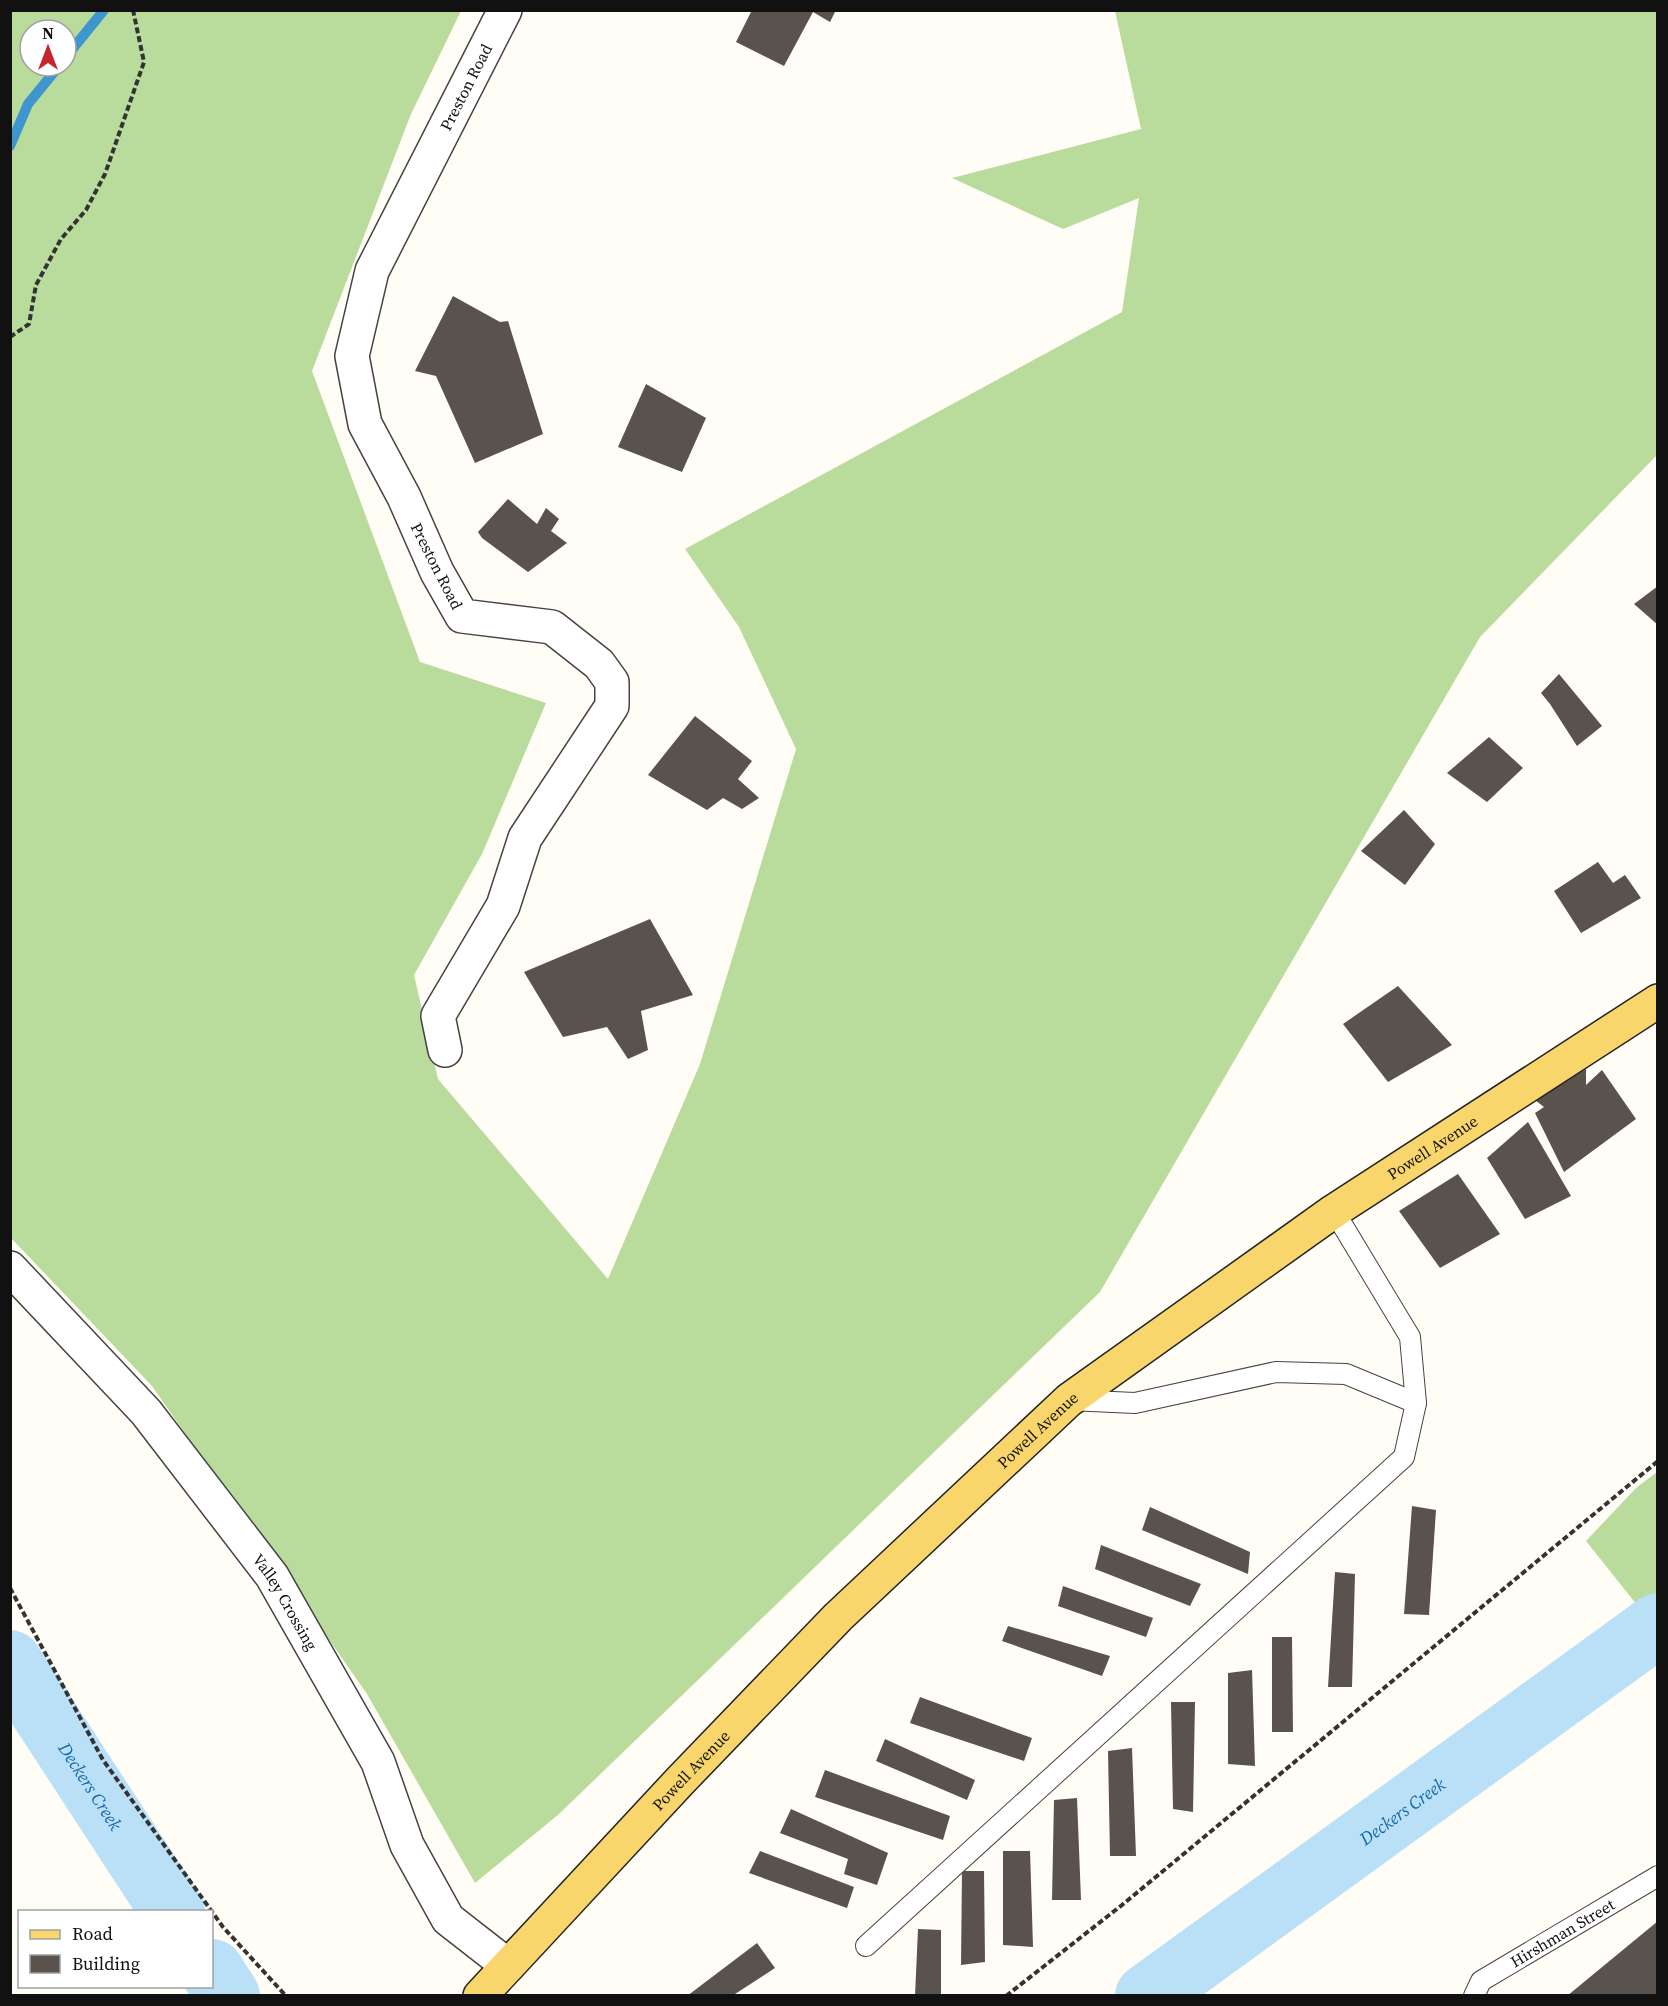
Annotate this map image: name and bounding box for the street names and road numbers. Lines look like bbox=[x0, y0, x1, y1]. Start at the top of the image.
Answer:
street label: Preston Road bbox=[434, 40, 497, 134]
street label: Preston Road bbox=[406, 519, 468, 613]
street label: Powell Avenue bbox=[1383, 1110, 1482, 1185]
street label: Powell Avenue bbox=[992, 1386, 1082, 1473]
street label: Valley Crossing bbox=[248, 1549, 323, 1654]
street label: Powell Avenue bbox=[647, 1725, 735, 1815]
street label: Hirshman Street bbox=[1506, 1893, 1619, 1972]

